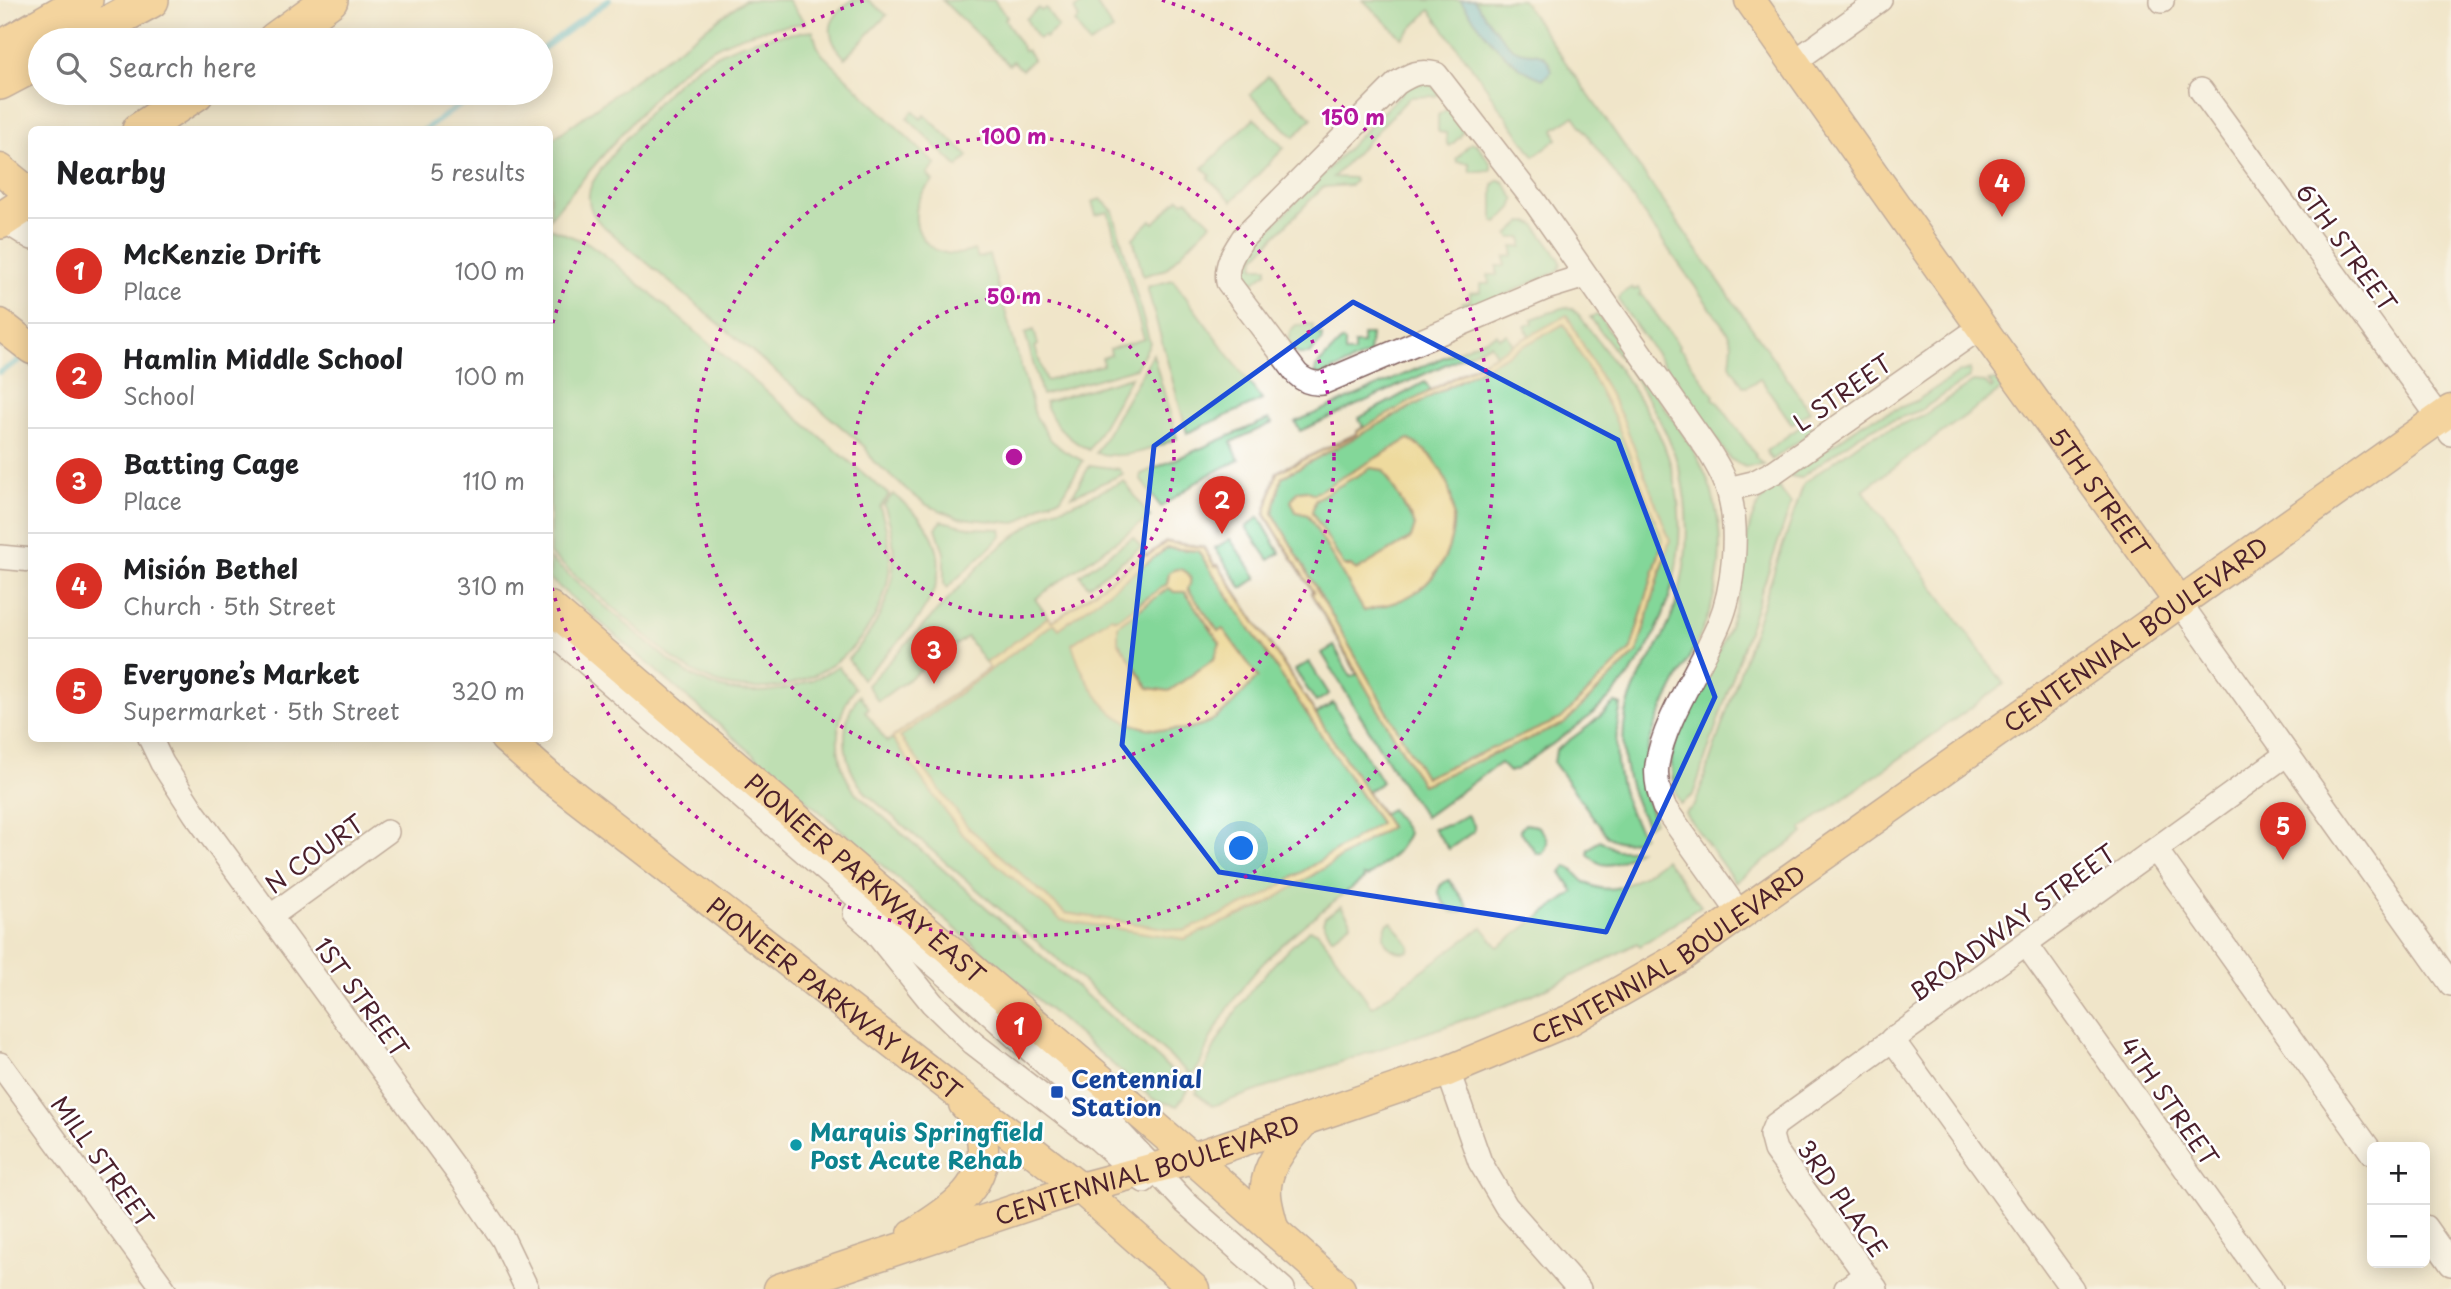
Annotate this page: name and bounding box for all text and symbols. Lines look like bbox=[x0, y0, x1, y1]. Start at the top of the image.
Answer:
search box bbox=[28, 28, 553, 105]
text: Search here bbox=[108, 47, 257, 86]
icon: search bbox=[52, 48, 90, 86]
text: 150 m bbox=[1321, 100, 1385, 132]
text: 100 m bbox=[981, 119, 1047, 151]
text: Nearby bbox=[56, 149, 166, 194]
text: 5 results bbox=[429, 154, 525, 189]
pin: 4 bbox=[1979, 159, 2025, 217]
street label: 6TH STREET bbox=[2288, 175, 2406, 319]
text: McKenzie Drift bbox=[123, 234, 321, 273]
text: 1 bbox=[74, 253, 85, 288]
text: 100 m bbox=[455, 253, 525, 288]
text: Place bbox=[123, 273, 182, 308]
text: 50 m bbox=[987, 279, 1041, 311]
text: Hamlin Middle School bbox=[123, 339, 403, 378]
street label: L STREET bbox=[1785, 344, 1899, 439]
text: 2 bbox=[71, 358, 87, 393]
text: 100 m bbox=[455, 358, 525, 393]
text: School bbox=[123, 378, 195, 413]
street label: 5TH STREET bbox=[2041, 420, 2160, 565]
text: Batting Cage bbox=[123, 444, 299, 483]
centre of rings bbox=[1002, 445, 1026, 469]
text: 3 bbox=[71, 463, 87, 498]
text: 110 m bbox=[463, 463, 525, 498]
pin: 2 bbox=[1199, 476, 1245, 534]
text: Place bbox=[123, 483, 182, 518]
street label: CENTENNIAL BOULEVARD bbox=[1995, 527, 2275, 741]
text: Misión Bethel bbox=[123, 549, 298, 588]
text: 4 bbox=[71, 568, 87, 603]
text: 310 m bbox=[456, 568, 525, 603]
text: Church · 5th Street bbox=[123, 588, 336, 623]
pin: 3 bbox=[911, 626, 957, 684]
text: Everyone’s Market bbox=[123, 654, 360, 693]
text: 5 bbox=[72, 673, 86, 708]
text: 320 m bbox=[451, 673, 525, 708]
text: Supermarket · 5th Street bbox=[123, 693, 399, 728]
street label: PIONEER PARKWAY EAST bbox=[738, 764, 994, 992]
pin: 5 bbox=[2260, 802, 2306, 860]
street label: N COURT bbox=[257, 804, 371, 901]
your location bbox=[1224, 831, 1258, 865]
street label: BROADWAY STREET bbox=[1901, 834, 2123, 1009]
street label: CENTENNIAL BOULEVARD bbox=[1525, 855, 1813, 1052]
street label: PIONEER PARKWAY WEST bbox=[700, 888, 970, 1108]
street label: 1ST STREET bbox=[306, 930, 418, 1065]
pin: 1 bbox=[996, 1002, 1042, 1060]
street label: 4TH STREET bbox=[2112, 1029, 2228, 1173]
place label: Centennial Station bbox=[1071, 1060, 1202, 1124]
marker: Centennial Station bbox=[1049, 1084, 1065, 1100]
street label: MILL STREET bbox=[43, 1088, 163, 1234]
street label: CENTENNIAL BOULEVARD bbox=[990, 1105, 1304, 1233]
place label: Marquis Springfield Post Acute Rehab bbox=[810, 1113, 1043, 1177]
street label: 3RD PLACE bbox=[1789, 1132, 1897, 1264]
marker: Marquis Springfield Post Acute Rehab bbox=[788, 1137, 804, 1153]
map controls bbox=[2367, 1142, 2430, 1268]
button: + bbox=[2367, 1142, 2430, 1205]
button: − bbox=[2367, 1205, 2430, 1268]

